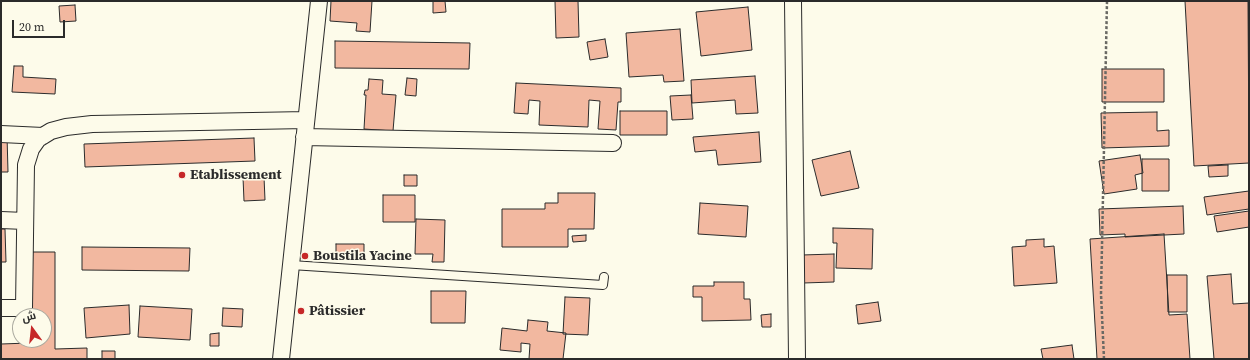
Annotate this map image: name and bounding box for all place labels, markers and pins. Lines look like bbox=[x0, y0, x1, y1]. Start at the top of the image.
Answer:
place label: Etablissement bbox=[190, 167, 282, 183]
marker: Etablissement bbox=[177, 170, 187, 180]
place label: Boustila Yacine bbox=[313, 248, 412, 264]
marker: Boustila Yacine bbox=[300, 251, 310, 261]
place label: Pâtissier bbox=[309, 303, 365, 319]
marker: Pâtissier bbox=[296, 306, 306, 316]

